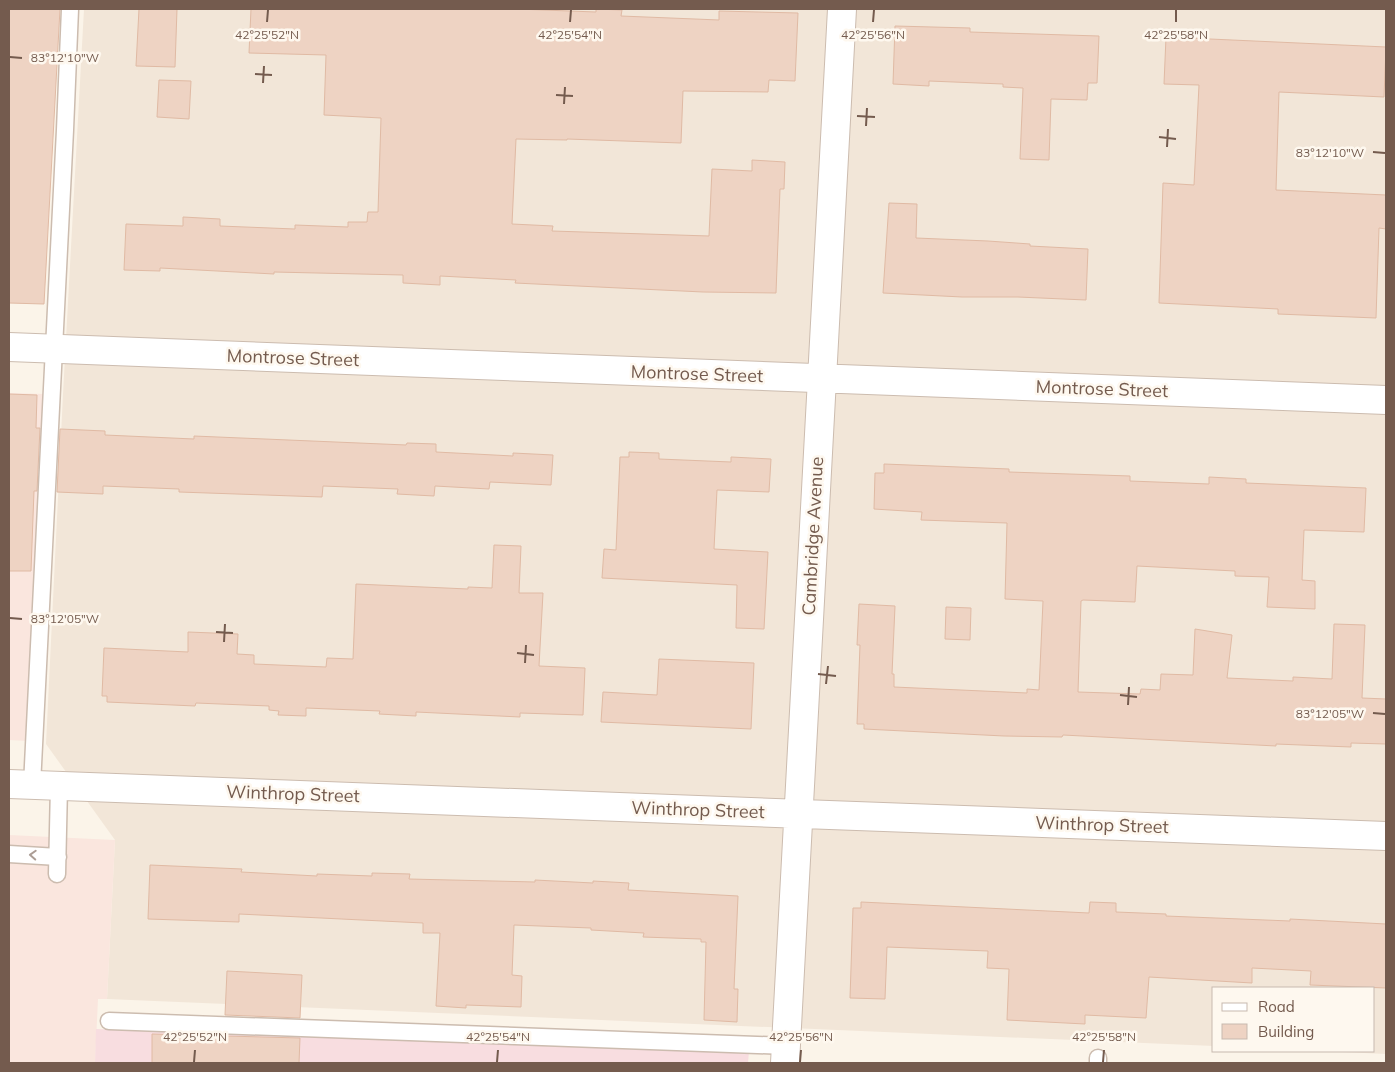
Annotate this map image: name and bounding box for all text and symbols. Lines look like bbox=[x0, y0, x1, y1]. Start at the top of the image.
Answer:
text: 42°25'52"N bbox=[235, 27, 299, 42]
text: 42°25'54"N bbox=[538, 27, 602, 42]
text: 42°25'56"N bbox=[841, 27, 905, 42]
text: 42°25'58"N bbox=[1144, 27, 1208, 42]
text: 83°12'10"W bbox=[31, 50, 99, 65]
text: 83°12'10"W bbox=[1296, 145, 1364, 160]
street label: Montrose Street bbox=[226, 344, 360, 371]
street label: Montrose Street bbox=[630, 360, 764, 387]
street label: Montrose Street bbox=[1035, 375, 1169, 402]
street label: Cambridge Avenue bbox=[797, 456, 828, 616]
text: 83°12'05"W bbox=[31, 611, 99, 626]
text: 83°12'05"W bbox=[1296, 706, 1364, 721]
street label: Winthrop Street bbox=[226, 780, 360, 807]
street label: Winthrop Street bbox=[631, 796, 765, 823]
street label: Winthrop Street bbox=[1035, 811, 1169, 838]
one-way arrow bbox=[29, 850, 37, 861]
legend bbox=[1212, 987, 1375, 1052]
text: Road bbox=[1258, 997, 1295, 1016]
text: Building bbox=[1258, 1022, 1314, 1041]
text: 42°25'52"N bbox=[163, 1029, 227, 1044]
text: 42°25'54"N bbox=[466, 1029, 530, 1044]
text: 42°25'56"N bbox=[769, 1029, 833, 1044]
text: 42°25'58"N bbox=[1072, 1029, 1136, 1044]

